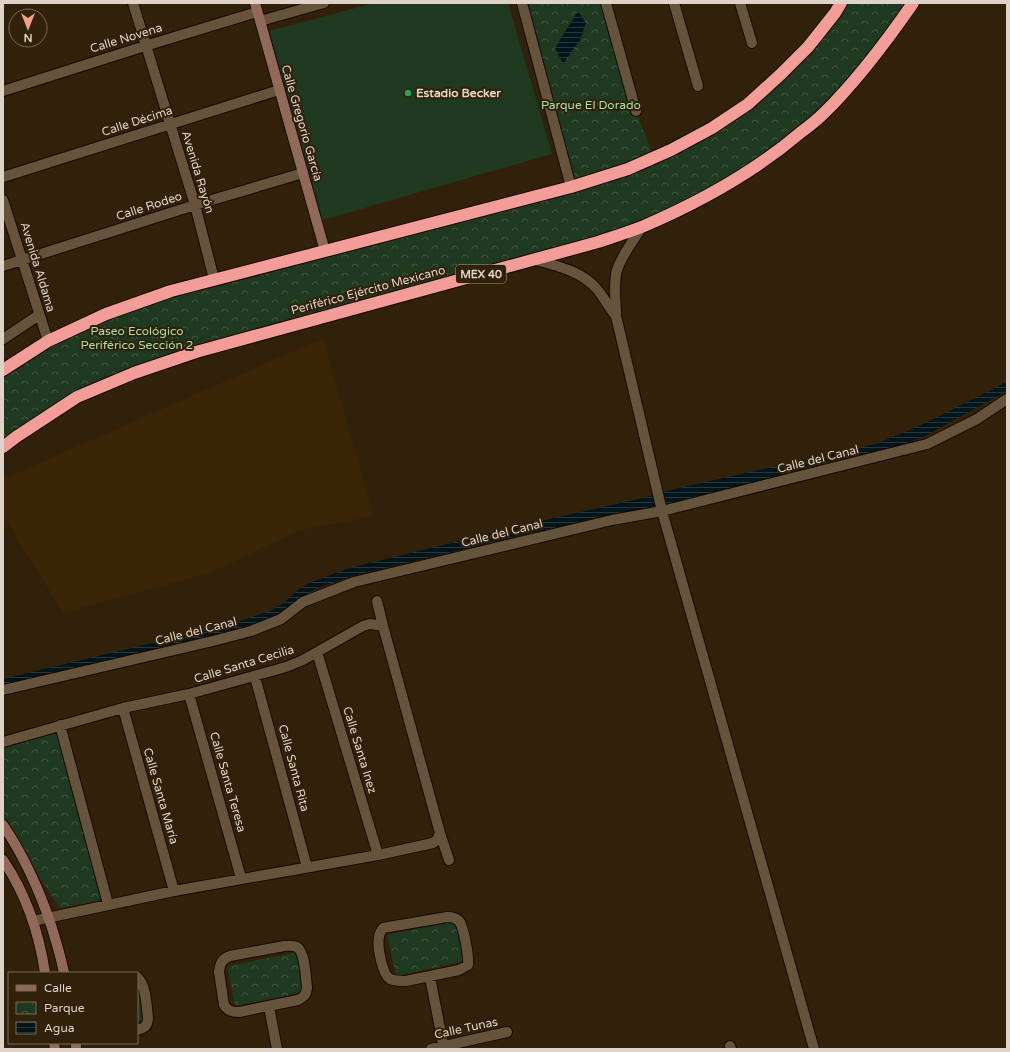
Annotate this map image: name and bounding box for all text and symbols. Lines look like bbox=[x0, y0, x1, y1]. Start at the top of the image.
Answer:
north arrow bbox=[8, 8, 48, 48]
street label: Calle Novena bbox=[88, 20, 164, 56]
text: N bbox=[24, 31, 32, 44]
street label: Calle Gregorio García bbox=[279, 63, 325, 183]
place label: Estadio Becker bbox=[416, 86, 501, 100]
marker: Estadio Becker bbox=[403, 88, 413, 98]
park label: Parque El Dorado bbox=[541, 98, 641, 112]
street label: Calle Décima bbox=[100, 103, 174, 139]
street label: Avenida Rayón bbox=[179, 129, 217, 215]
street label: Calle Rodeo bbox=[114, 189, 184, 223]
street label: Avenida Aldama bbox=[18, 220, 58, 314]
street label: Periférico Ejército Mexicano bbox=[289, 263, 447, 317]
road number: MEX 40 bbox=[456, 265, 506, 283]
park label: Paseo Ecológico Periférico Sección 2 bbox=[81, 324, 193, 352]
street label: Calle del Canal bbox=[776, 442, 860, 476]
street label: Calle del Canal bbox=[460, 516, 544, 550]
street label: Calle del Canal bbox=[154, 614, 238, 648]
street label: Calle Santa Cecilia bbox=[192, 642, 296, 686]
street label: Calle Santa Inez bbox=[340, 705, 380, 795]
street label: Calle Santa Rita bbox=[276, 723, 312, 813]
street label: Calle Santa Teresa bbox=[207, 730, 249, 834]
street label: Calle Santa María bbox=[141, 746, 181, 846]
legend bbox=[8, 972, 138, 1044]
text: Calle bbox=[44, 981, 72, 995]
text: Parque bbox=[44, 1001, 85, 1015]
street label: Calle Tunas bbox=[433, 1014, 499, 1042]
text: Agua bbox=[44, 1021, 74, 1035]

